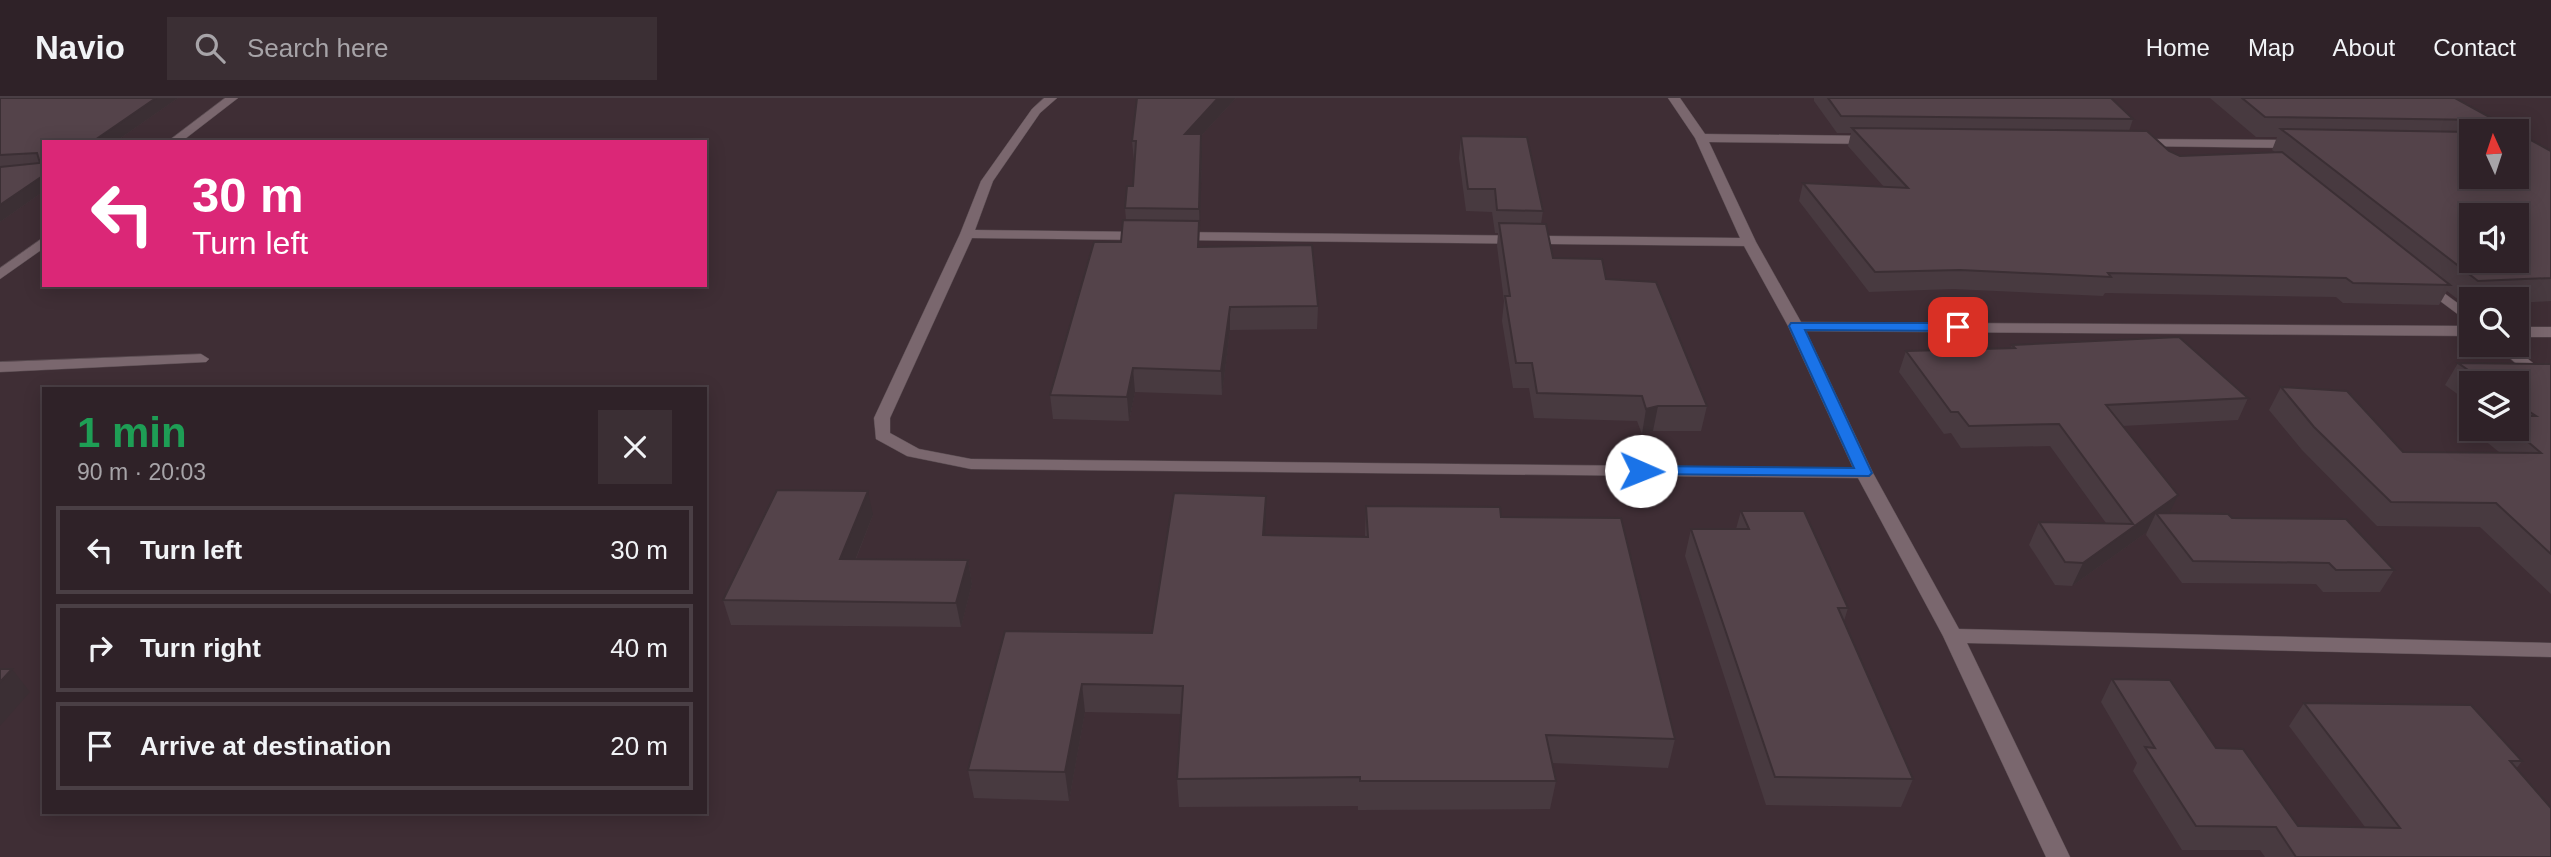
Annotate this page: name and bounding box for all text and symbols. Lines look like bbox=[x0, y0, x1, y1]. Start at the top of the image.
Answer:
search box bbox=[167, 17, 657, 80]
text: Navio bbox=[35, 29, 125, 66]
icon: search bbox=[191, 29, 229, 67]
text: Search here bbox=[247, 33, 389, 63]
text: Home bbox=[2146, 34, 2210, 61]
text: Map bbox=[2248, 34, 2295, 61]
text: About bbox=[2333, 34, 2395, 61]
text: Contact bbox=[2433, 34, 2516, 61]
north arrow bbox=[2459, 119, 2529, 189]
map controls bbox=[2459, 119, 2529, 441]
icon: left bbox=[77, 168, 168, 259]
text: 30 m bbox=[192, 168, 304, 222]
button: sound bbox=[2459, 203, 2529, 273]
text: Turn left bbox=[192, 225, 308, 261]
button: search bbox=[2459, 287, 2529, 357]
pin bbox=[1928, 297, 1988, 357]
icon: arrive bbox=[1939, 308, 1977, 346]
button: layers bbox=[2459, 371, 2529, 441]
text: 1 min bbox=[77, 409, 187, 456]
button: close bbox=[598, 410, 672, 484]
position arrow bbox=[1604, 434, 1678, 508]
text: 90 m · 20:03 bbox=[77, 459, 206, 485]
icon: left bbox=[81, 531, 119, 569]
text: Turn left bbox=[140, 535, 242, 565]
text: 30 m bbox=[610, 535, 668, 565]
icon: right bbox=[81, 629, 119, 667]
text: Turn right bbox=[140, 633, 261, 663]
text: 40 m bbox=[610, 633, 668, 663]
icon: arrive bbox=[81, 727, 119, 765]
text: Arrive at destination bbox=[140, 731, 391, 761]
text: 20 m bbox=[610, 731, 668, 761]

